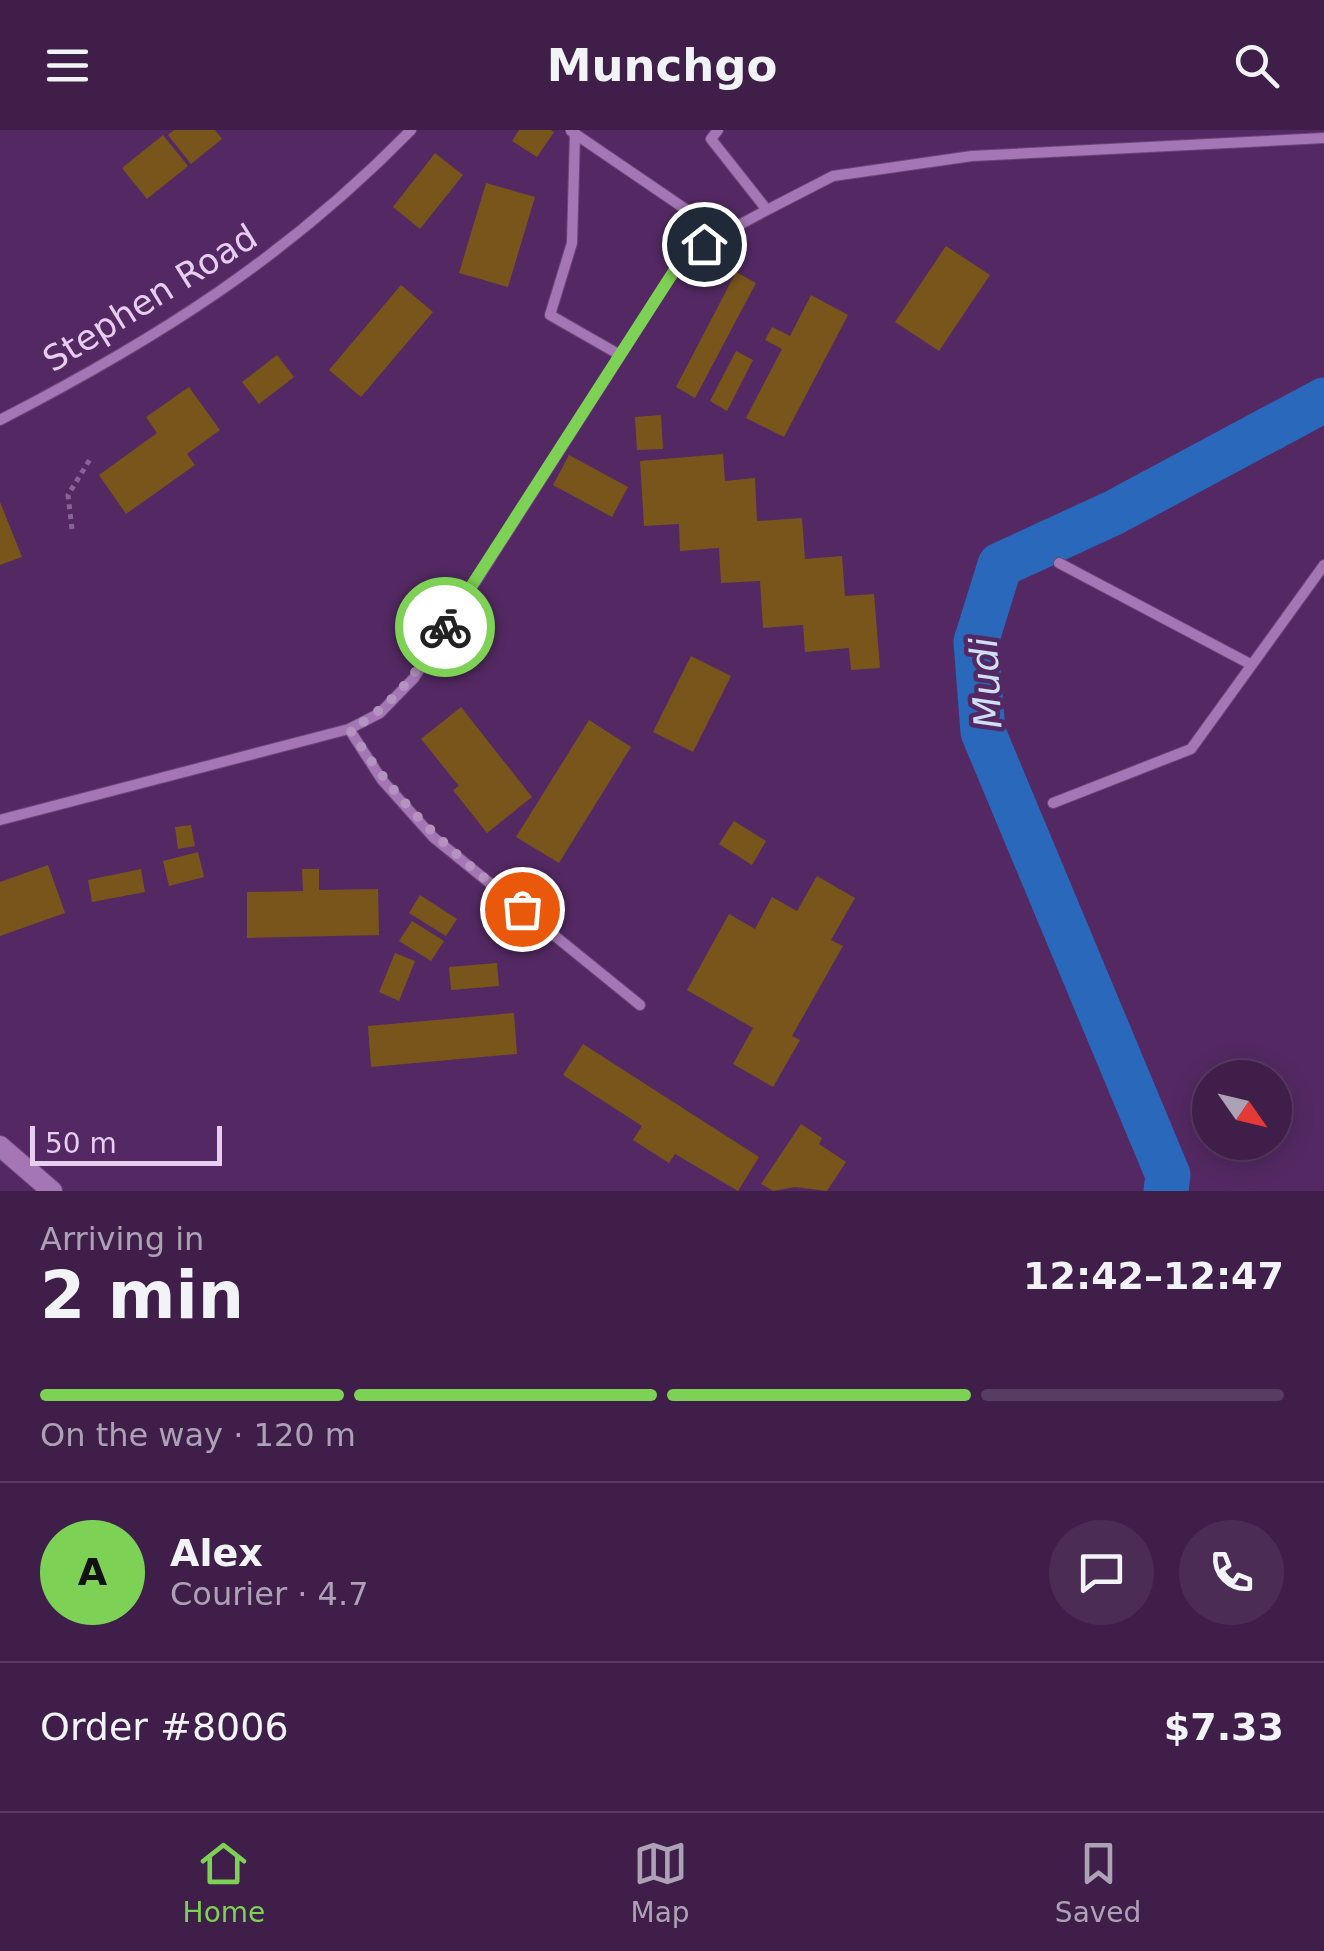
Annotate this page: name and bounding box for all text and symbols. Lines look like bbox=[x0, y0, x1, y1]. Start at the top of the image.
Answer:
icon: menu bbox=[40, 38, 95, 93]
icon: search bbox=[1229, 38, 1284, 93]
text: Munchgo bbox=[547, 39, 777, 92]
pin bbox=[662, 202, 747, 287]
street label: Stephen Road bbox=[36, 216, 264, 380]
icon: home bbox=[677, 217, 732, 272]
courier bbox=[395, 577, 495, 677]
icon: bike bbox=[418, 600, 473, 655]
water label: Mudi bbox=[962, 636, 1010, 730]
pin bbox=[480, 867, 565, 952]
icon: bag bbox=[495, 882, 550, 937]
north arrow bbox=[1192, 1060, 1292, 1160]
map controls bbox=[1192, 1060, 1292, 1160]
scale bar bbox=[30, 1121, 222, 1166]
text: 50 m bbox=[45, 1127, 117, 1160]
text: Arriving in bbox=[40, 1220, 204, 1258]
text: 12:42–12:47 bbox=[1023, 1254, 1284, 1298]
text: 2 min bbox=[40, 1258, 244, 1333]
text: On the way · 120 m bbox=[40, 1416, 356, 1454]
button: chat bbox=[1049, 1520, 1154, 1625]
button: phone bbox=[1179, 1520, 1284, 1625]
text: Alex bbox=[170, 1531, 263, 1575]
text: A bbox=[78, 1550, 107, 1594]
text: Courier · 4.7 bbox=[170, 1575, 369, 1613]
text: Order #8006 bbox=[40, 1705, 289, 1749]
text: $7.33 bbox=[1164, 1705, 1284, 1749]
tab: Home bbox=[183, 1836, 265, 1929]
tab: Map bbox=[631, 1836, 690, 1929]
tab: Saved bbox=[1055, 1836, 1141, 1929]

